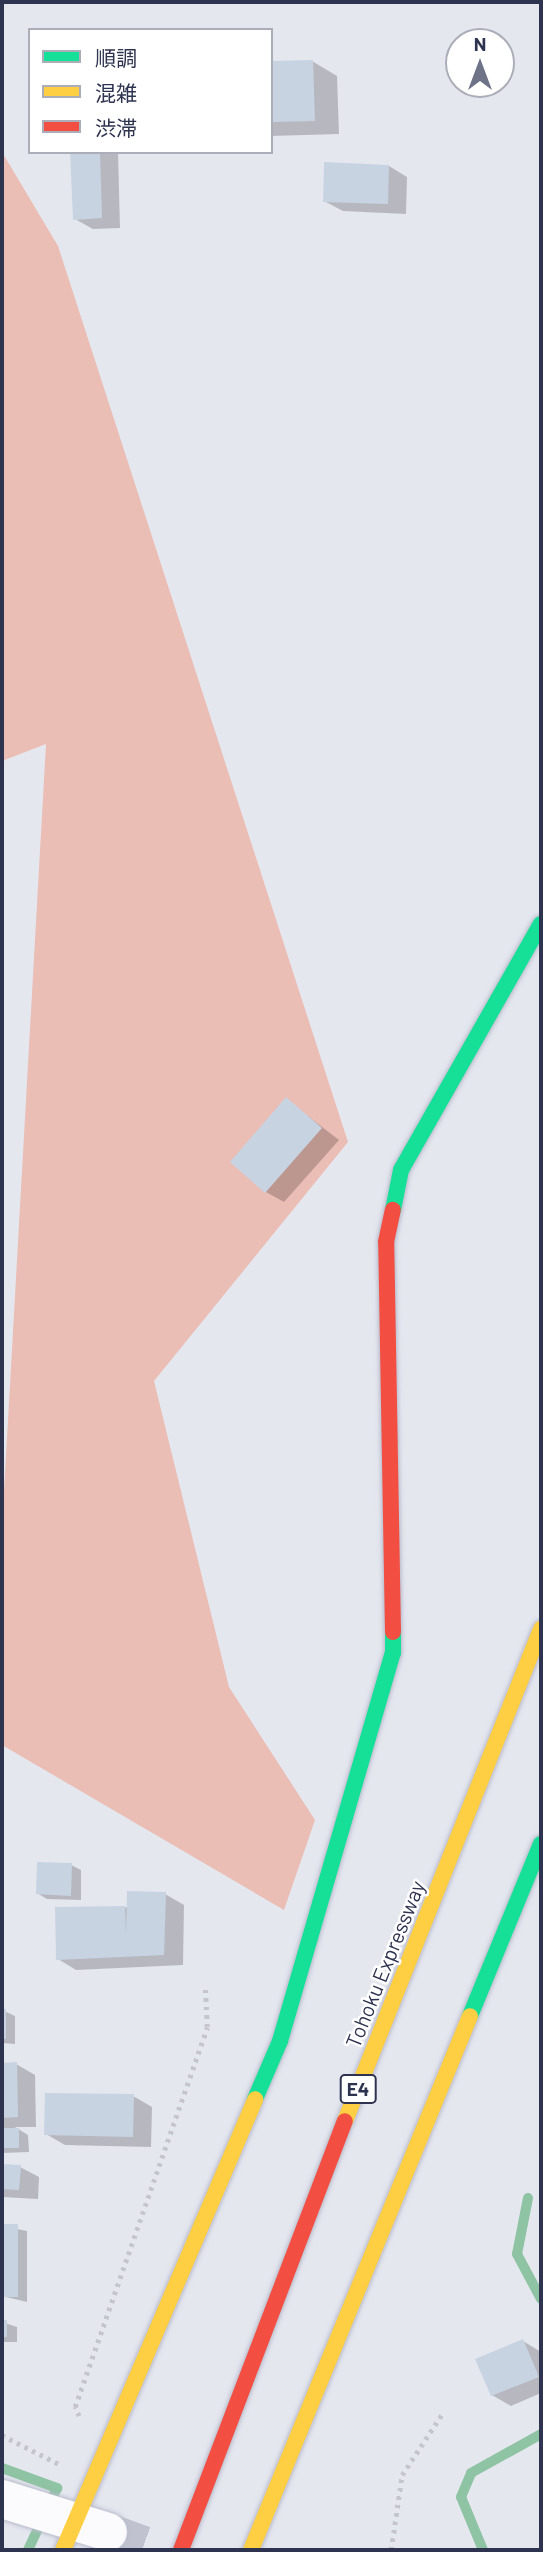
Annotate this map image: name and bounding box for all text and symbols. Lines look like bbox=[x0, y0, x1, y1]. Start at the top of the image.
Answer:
legend bbox=[28, 28, 273, 154]
north arrow bbox=[445, 28, 515, 98]
text: N bbox=[474, 32, 486, 55]
text: 順調 bbox=[95, 45, 137, 70]
text: 混雑 bbox=[95, 80, 137, 105]
text: 渋滞 bbox=[95, 115, 137, 140]
street label: Tohoku Expressway bbox=[340, 1877, 430, 2051]
road number: E4 bbox=[339, 2074, 377, 2104]

